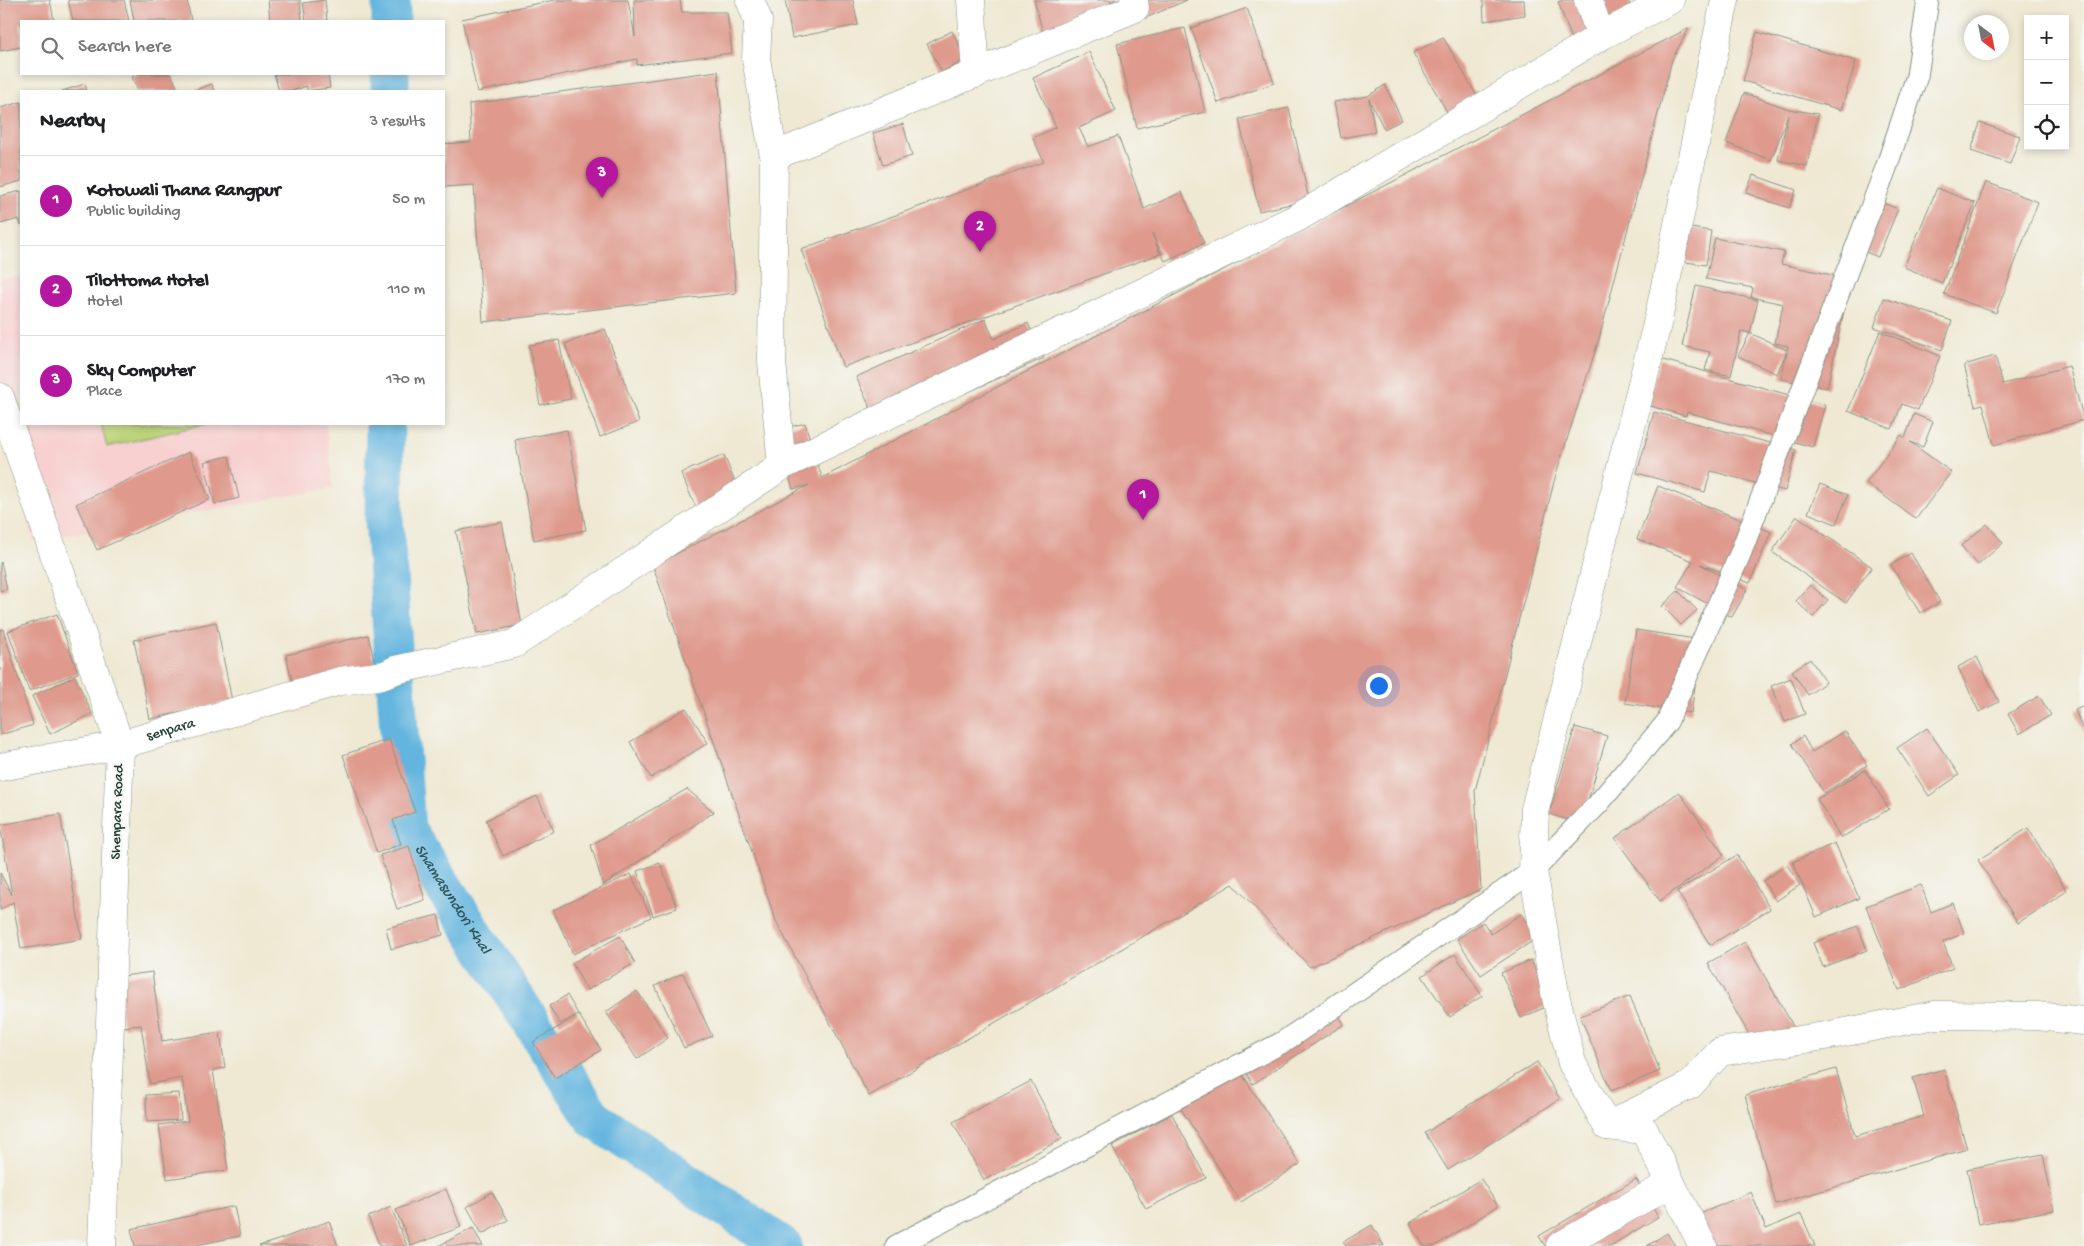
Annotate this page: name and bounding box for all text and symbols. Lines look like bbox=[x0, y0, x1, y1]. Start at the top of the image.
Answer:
north arrow bbox=[1964, 15, 2009, 60]
map controls bbox=[2024, 15, 2069, 150]
button: + bbox=[2024, 15, 2069, 60]
search box bbox=[20, 20, 445, 75]
icon: search bbox=[38, 34, 66, 62]
text: Search here bbox=[78, 36, 172, 59]
button: − bbox=[2024, 60, 2069, 105]
button: locate bbox=[2024, 105, 2069, 150]
text: Nearby bbox=[40, 110, 105, 135]
text: 3 results bbox=[370, 113, 425, 132]
pin: 3 bbox=[586, 157, 618, 198]
text: Kotowali Thana Rangpur bbox=[87, 180, 281, 203]
text: 1 bbox=[53, 191, 59, 210]
text: 50 m bbox=[392, 191, 425, 210]
text: Public building bbox=[87, 203, 181, 222]
pin: 2 bbox=[964, 211, 996, 252]
text: Tilottoma Hotel bbox=[87, 270, 209, 293]
text: 2 bbox=[52, 281, 60, 300]
text: 110 m bbox=[388, 281, 425, 300]
text: Hotel bbox=[87, 293, 123, 312]
text: Sky Computer bbox=[87, 360, 194, 383]
text: 3 bbox=[52, 371, 60, 390]
text: 170 m bbox=[386, 371, 425, 390]
text: Place bbox=[87, 383, 122, 402]
pin: 1 bbox=[1127, 479, 1159, 520]
your location bbox=[1366, 673, 1392, 699]
street label: senpara bbox=[144, 714, 198, 746]
street label: Shenpara Road bbox=[107, 763, 129, 860]
water label: Shamasundori Khal bbox=[409, 841, 495, 959]

